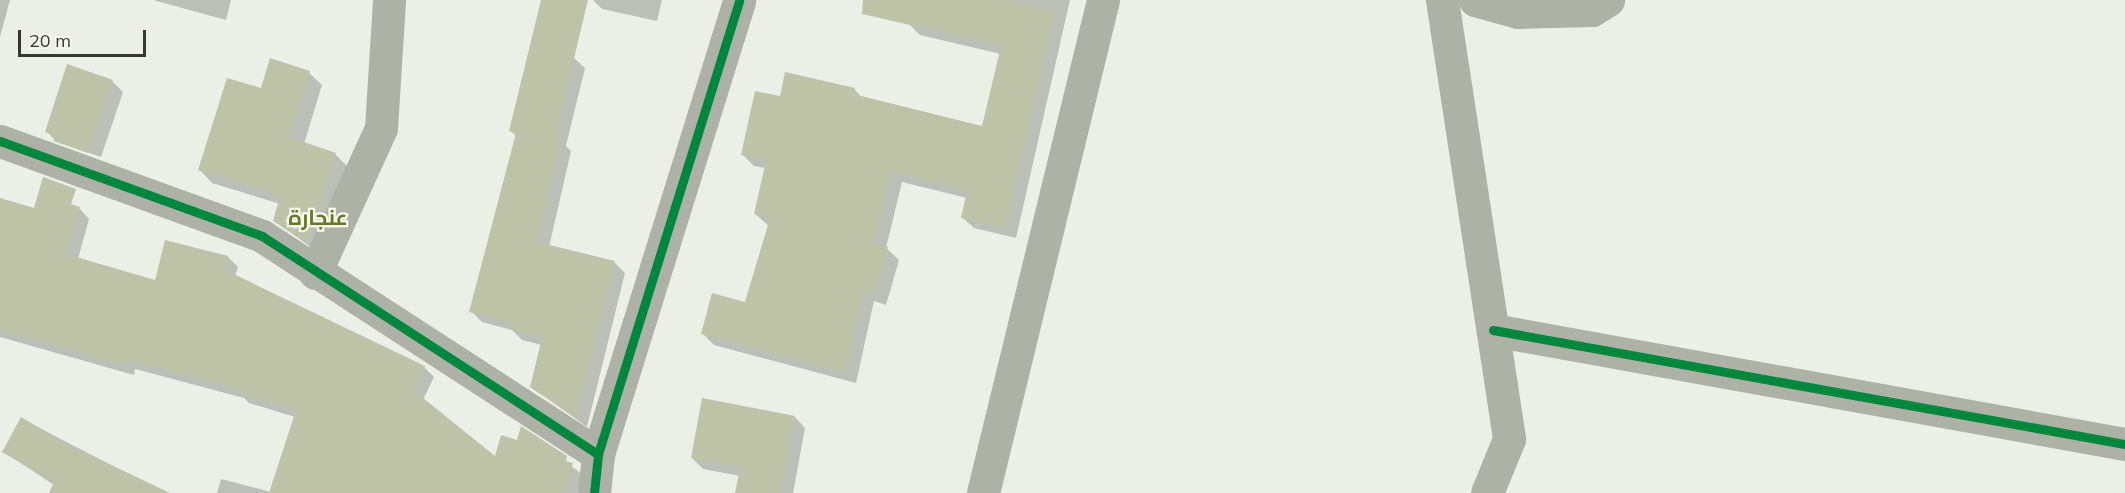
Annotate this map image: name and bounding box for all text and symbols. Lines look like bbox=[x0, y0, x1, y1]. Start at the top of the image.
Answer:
scale bar bbox=[21, 18, 148, 56]
text: 20 m bbox=[29, 29, 71, 52]
district label: عنجارة bbox=[288, 204, 348, 230]

